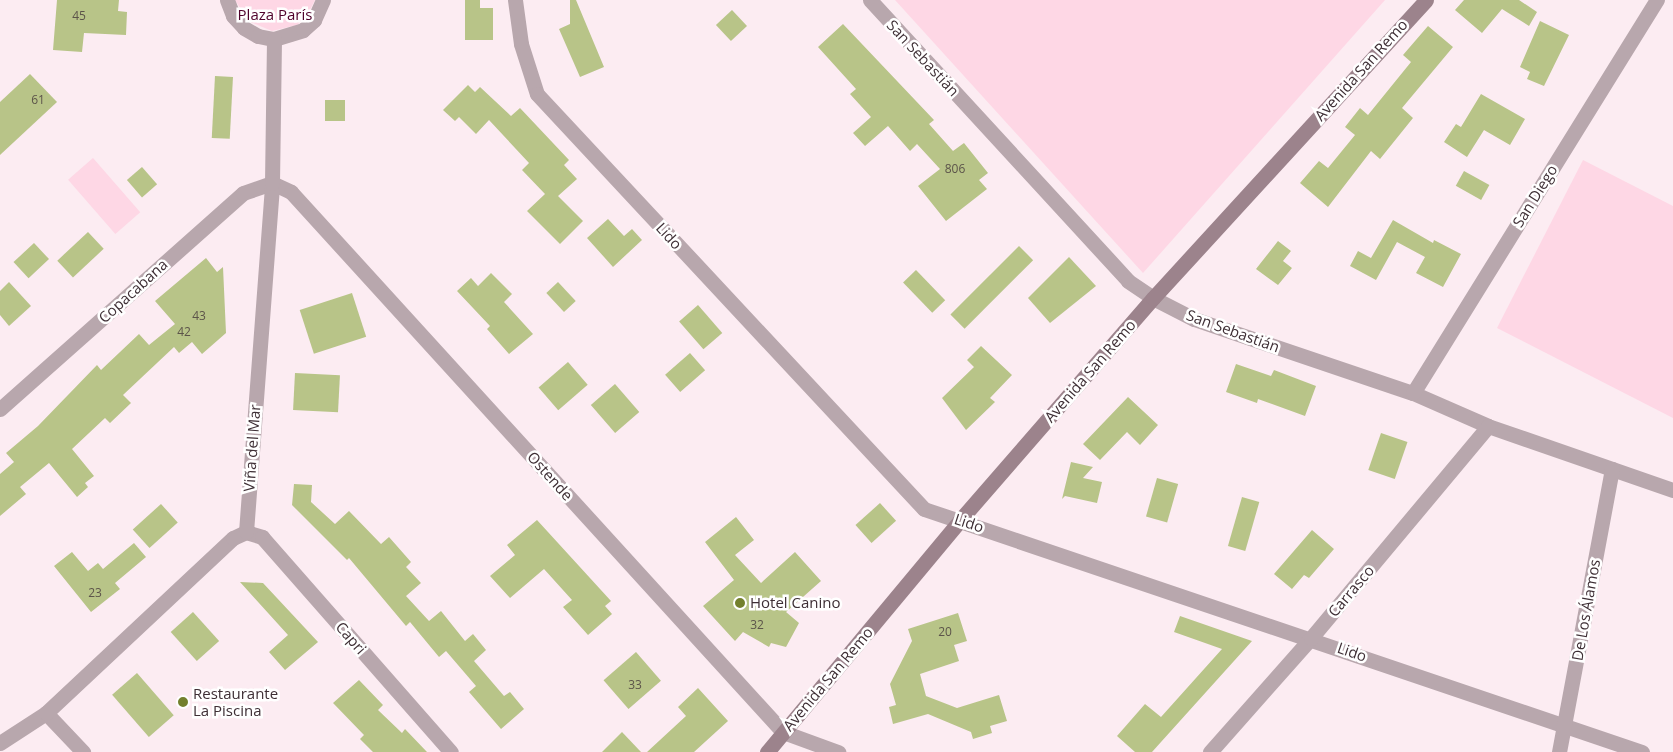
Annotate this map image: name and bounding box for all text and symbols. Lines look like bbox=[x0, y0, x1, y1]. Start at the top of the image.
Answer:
park label: Plaza París bbox=[238, 6, 312, 24]
house number: 45 bbox=[72, 9, 86, 23]
street label: San Sebastián bbox=[883, 16, 963, 100]
street label: Avenida San Remo bbox=[1311, 16, 1411, 124]
house number: 61 bbox=[31, 93, 45, 107]
house number: 806 bbox=[945, 162, 965, 176]
street label: San Diego bbox=[1509, 162, 1561, 230]
street label: Lido bbox=[652, 219, 686, 253]
street label: Copacabana bbox=[95, 255, 171, 327]
street label: San Sebastián bbox=[1184, 306, 1282, 356]
house number: 43 bbox=[192, 309, 206, 323]
street label: Avenida San Remo bbox=[1041, 316, 1139, 426]
house number: 42 bbox=[177, 325, 191, 339]
street label: Viña del Mar bbox=[240, 404, 264, 492]
street label: Ostende bbox=[523, 448, 577, 504]
street label: Lido bbox=[952, 510, 986, 536]
street label: De Los Álamos bbox=[1568, 558, 1604, 662]
street label: Carrasco bbox=[1324, 562, 1378, 620]
house number: 23 bbox=[88, 586, 102, 600]
place label: Hotel Canino bbox=[750, 594, 841, 612]
marker: Hotel Canino bbox=[734, 597, 746, 609]
street label: Capri bbox=[332, 618, 370, 658]
house number: 32 bbox=[750, 618, 764, 632]
street label: Avenida San Remo bbox=[779, 623, 877, 735]
house number: 20 bbox=[938, 625, 952, 639]
street label: Lido bbox=[1335, 639, 1369, 665]
house number: 33 bbox=[628, 678, 642, 692]
place label: Restaurante La Piscina bbox=[193, 684, 278, 719]
marker: Restaurante La Piscina bbox=[177, 696, 189, 708]

